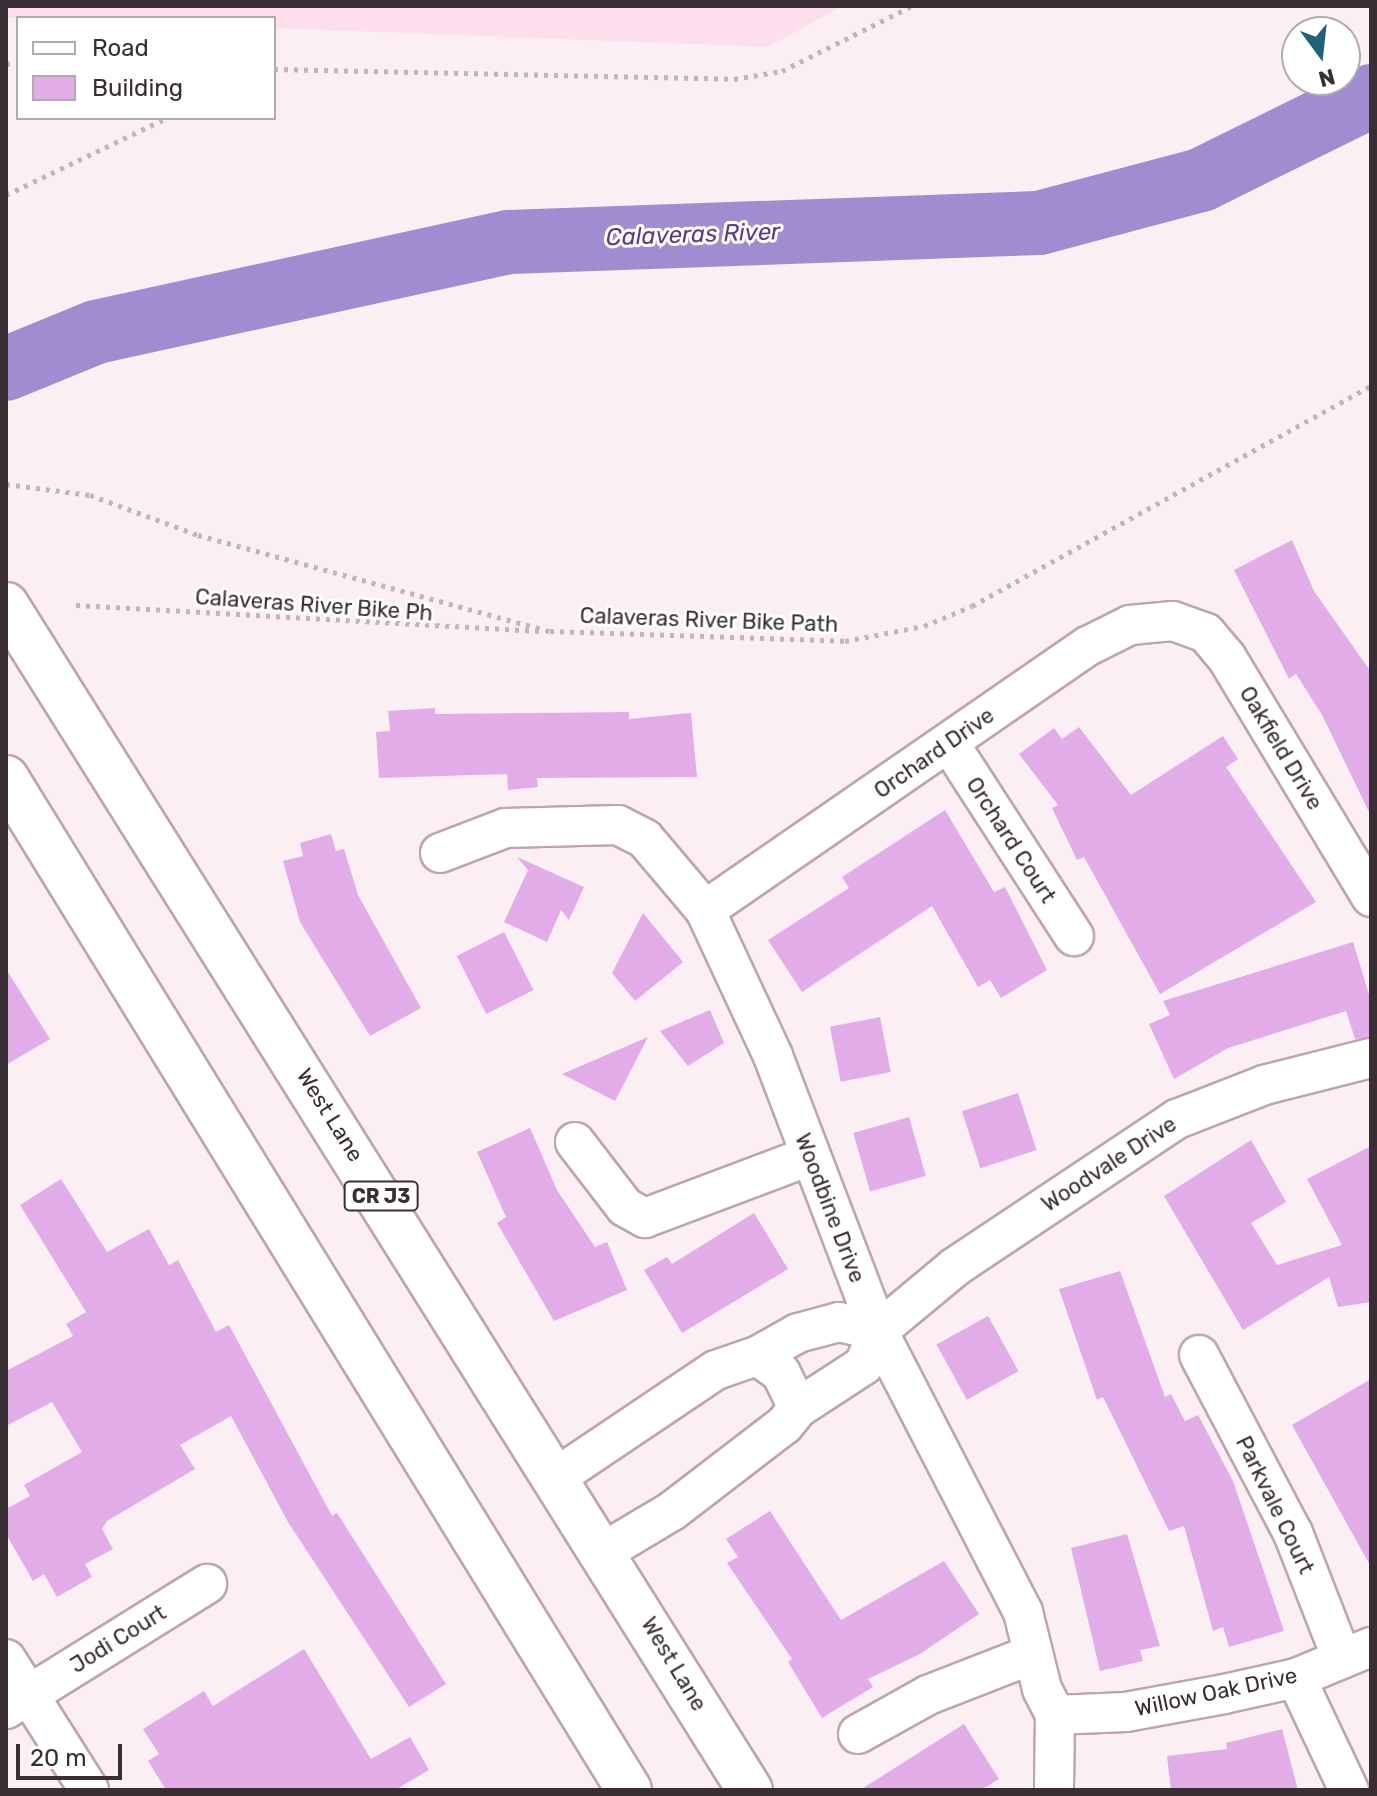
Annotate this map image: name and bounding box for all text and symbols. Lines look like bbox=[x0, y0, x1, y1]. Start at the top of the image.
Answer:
legend bbox=[16, 16, 276, 120]
north arrow bbox=[1281, 16, 1361, 96]
text: Road bbox=[92, 34, 149, 62]
text: N bbox=[1316, 63, 1338, 93]
text: Building bbox=[92, 74, 183, 102]
water label: Calaveras River bbox=[605, 218, 781, 252]
street label: Calaveras River Bike Ph bbox=[194, 584, 434, 626]
street label: Calaveras River Bike Path bbox=[579, 602, 839, 638]
street label: Oakfield Drive bbox=[1234, 681, 1328, 815]
street label: Orchard Drive bbox=[869, 702, 999, 804]
street label: Orchard Court bbox=[960, 772, 1062, 908]
street label: West Lane bbox=[291, 1064, 369, 1166]
street label: Woodvale Drive bbox=[1037, 1111, 1181, 1217]
street label: Woodbine Drive bbox=[789, 1130, 871, 1286]
road number: CR J3 bbox=[343, 1180, 419, 1212]
street label: Parkvale Court bbox=[1230, 1432, 1320, 1578]
street label: Jodi Court bbox=[65, 1599, 171, 1679]
street label: West Lane bbox=[636, 1612, 712, 1716]
street label: Willow Oak Drive bbox=[1132, 1662, 1300, 1722]
scale bar bbox=[20, 1728, 126, 1778]
text: 20 m bbox=[30, 1744, 87, 1772]

